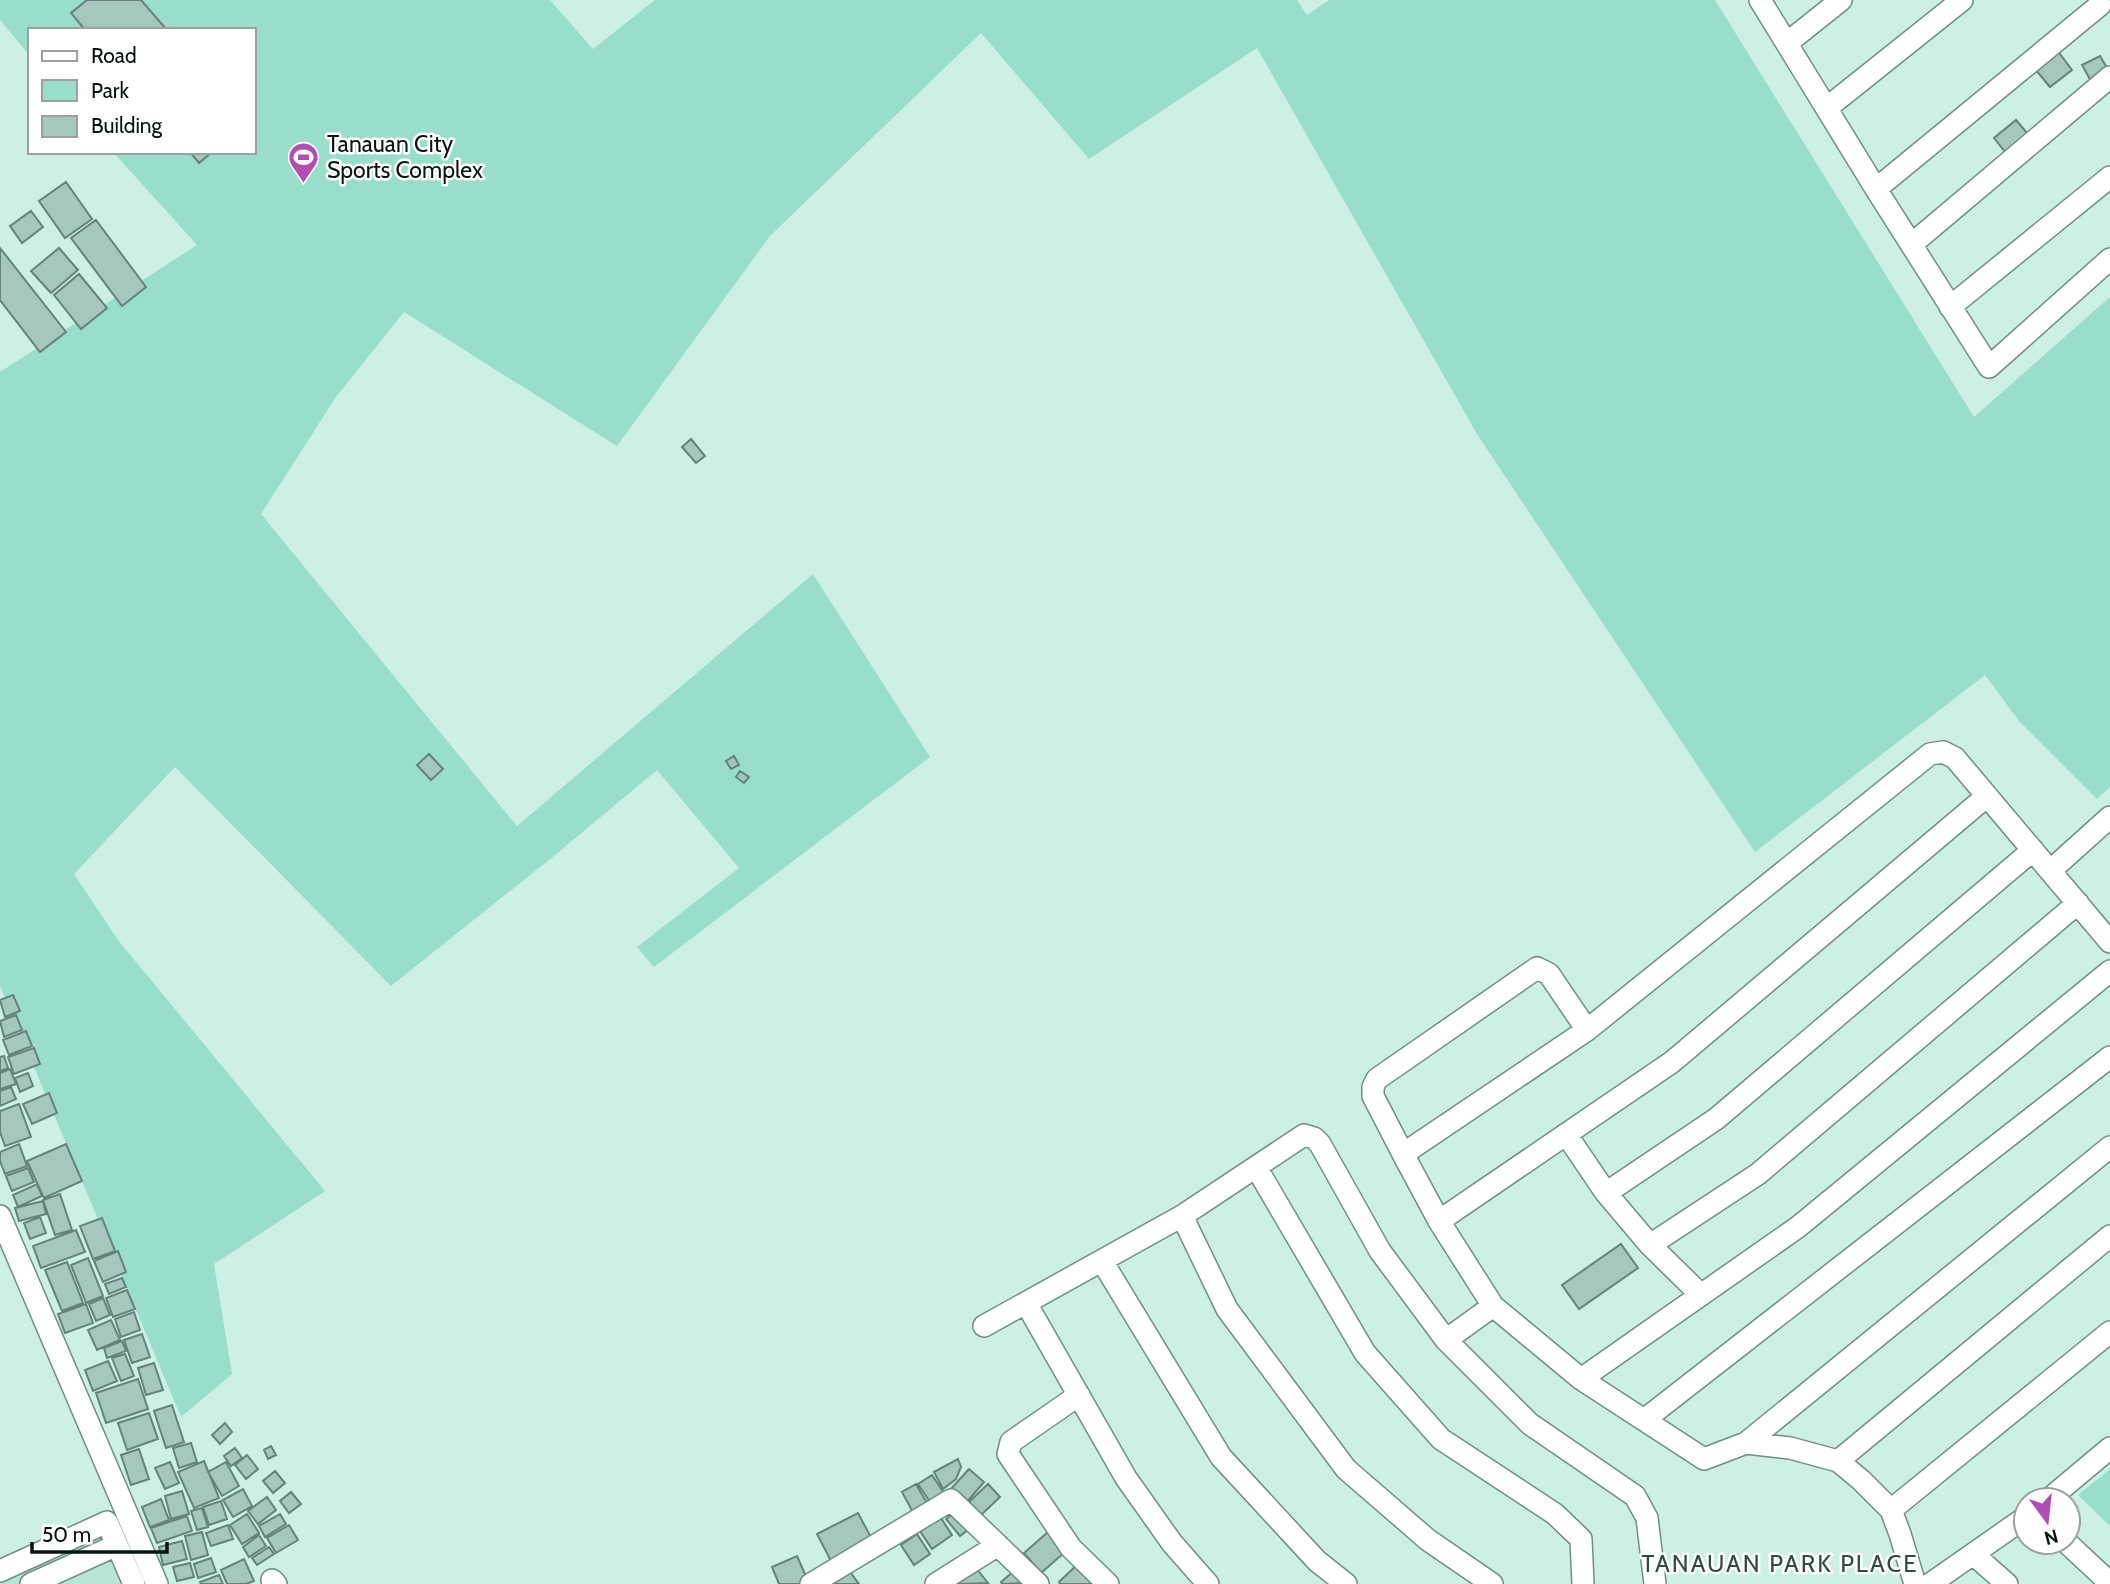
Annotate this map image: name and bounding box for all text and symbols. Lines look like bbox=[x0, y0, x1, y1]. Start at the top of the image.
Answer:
legend bbox=[28, 28, 256, 154]
text: Road bbox=[91, 43, 137, 68]
text: Park bbox=[91, 78, 129, 103]
text: Building bbox=[91, 113, 163, 138]
place label: Tanauan City Sports Complex bbox=[327, 130, 483, 184]
sports icon: Tanauan City Sports Complex bbox=[287, 140, 321, 184]
north arrow bbox=[2012, 1486, 2082, 1556]
scale bar bbox=[32, 1510, 166, 1554]
text: 50 m bbox=[42, 1522, 91, 1547]
text: N bbox=[2042, 1524, 2061, 1550]
district label: TANAUAN PARK PLACE bbox=[1641, 1549, 1919, 1578]

